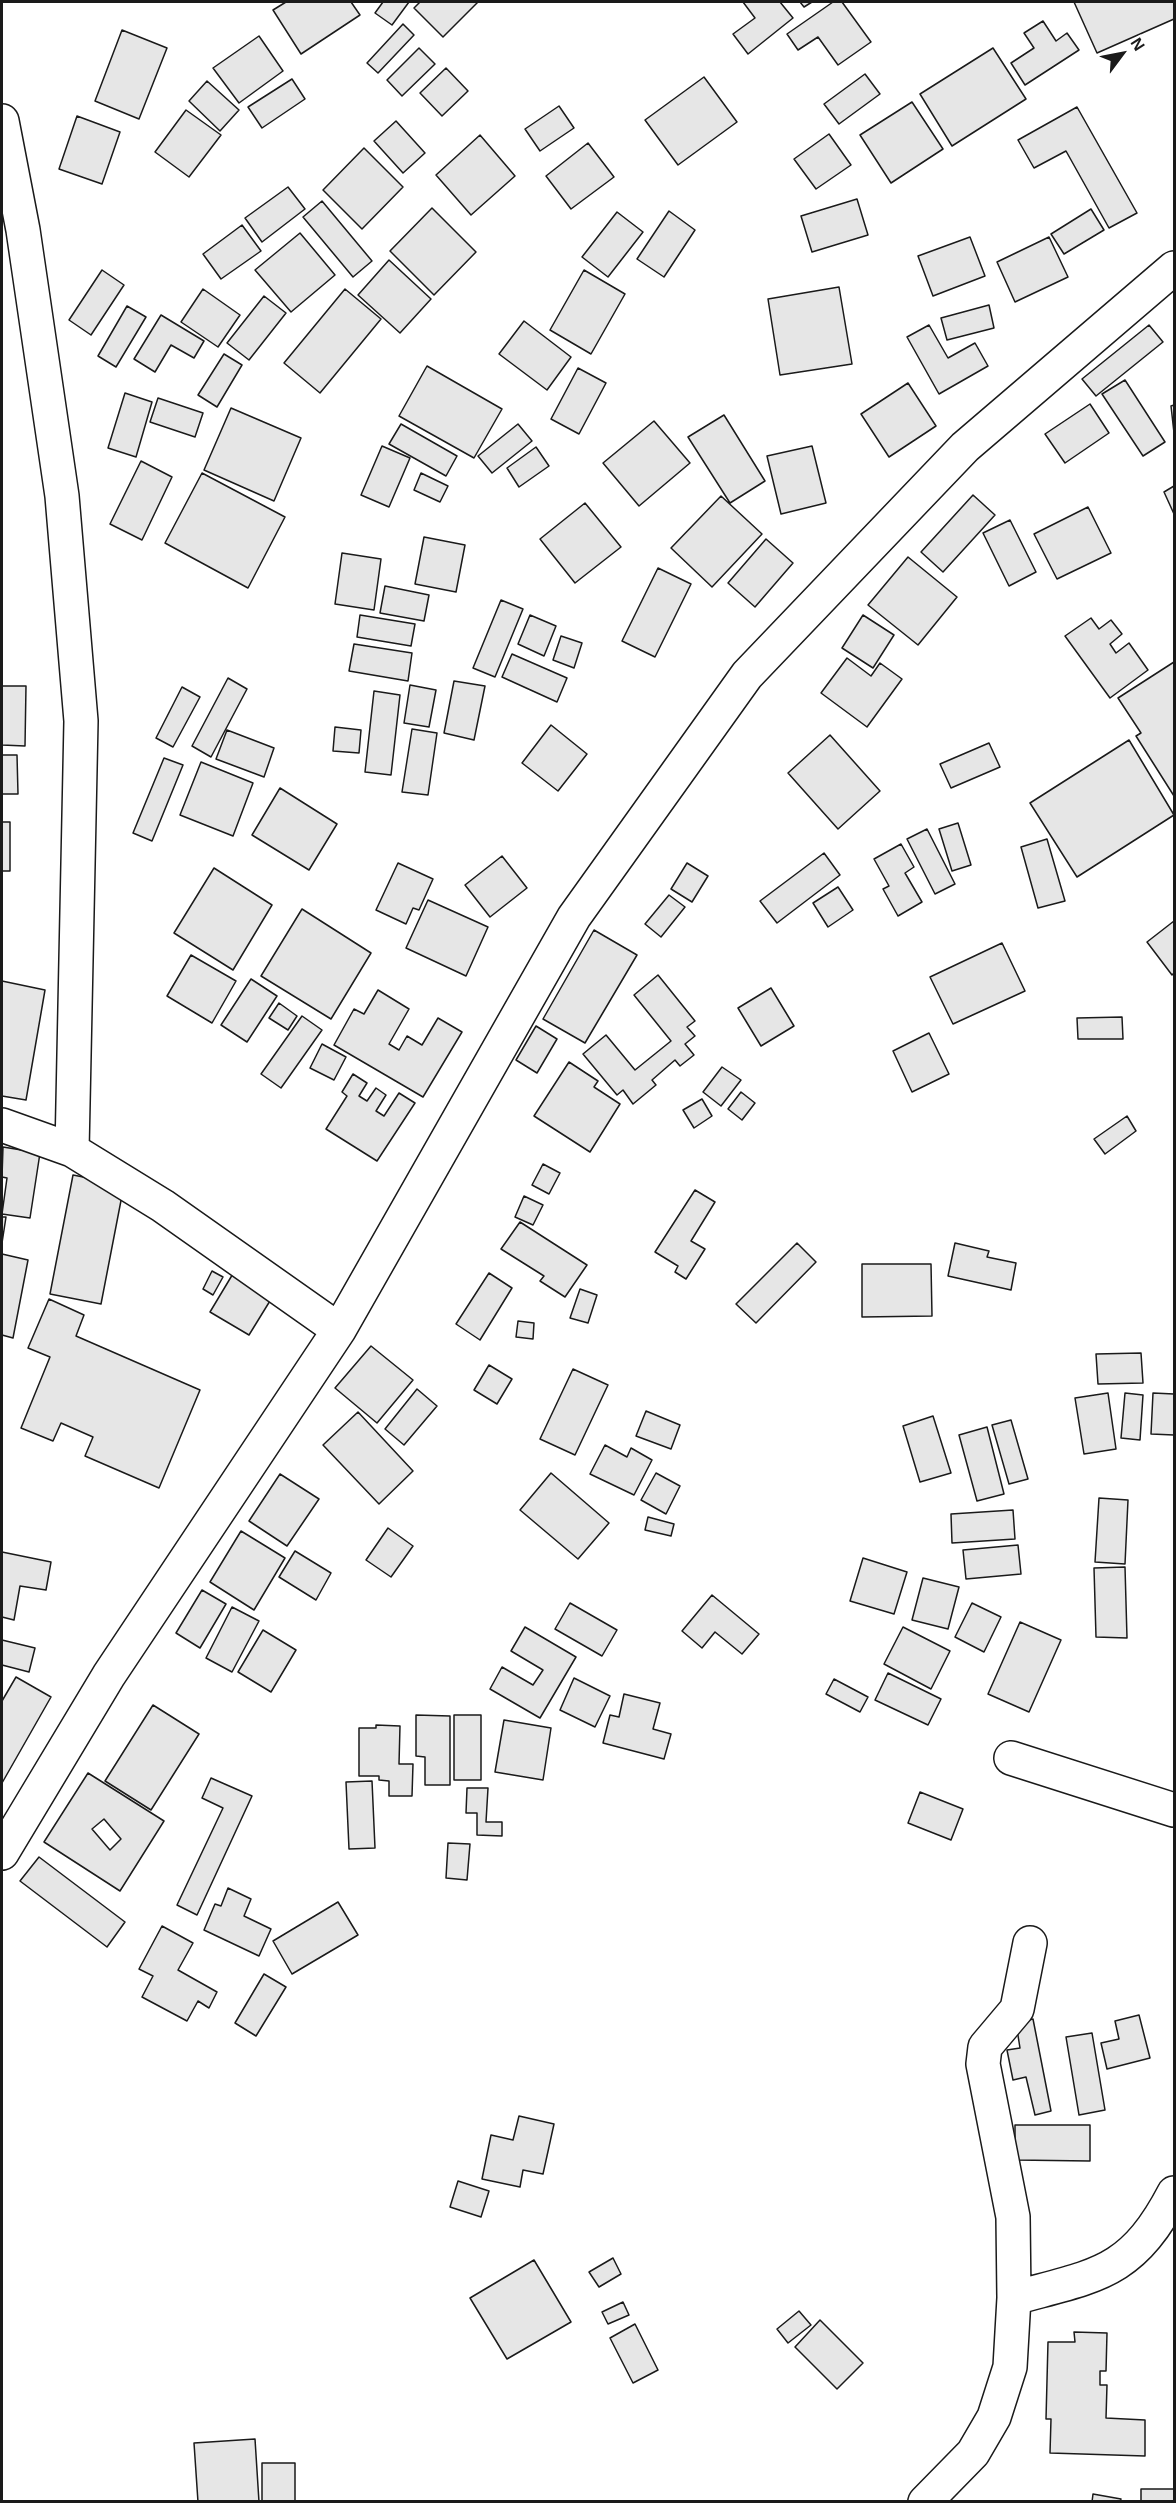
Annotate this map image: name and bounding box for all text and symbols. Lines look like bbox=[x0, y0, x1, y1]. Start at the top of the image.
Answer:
north arrow bbox=[1092, 24, 1152, 84]
text: N bbox=[1127, 35, 1148, 54]

